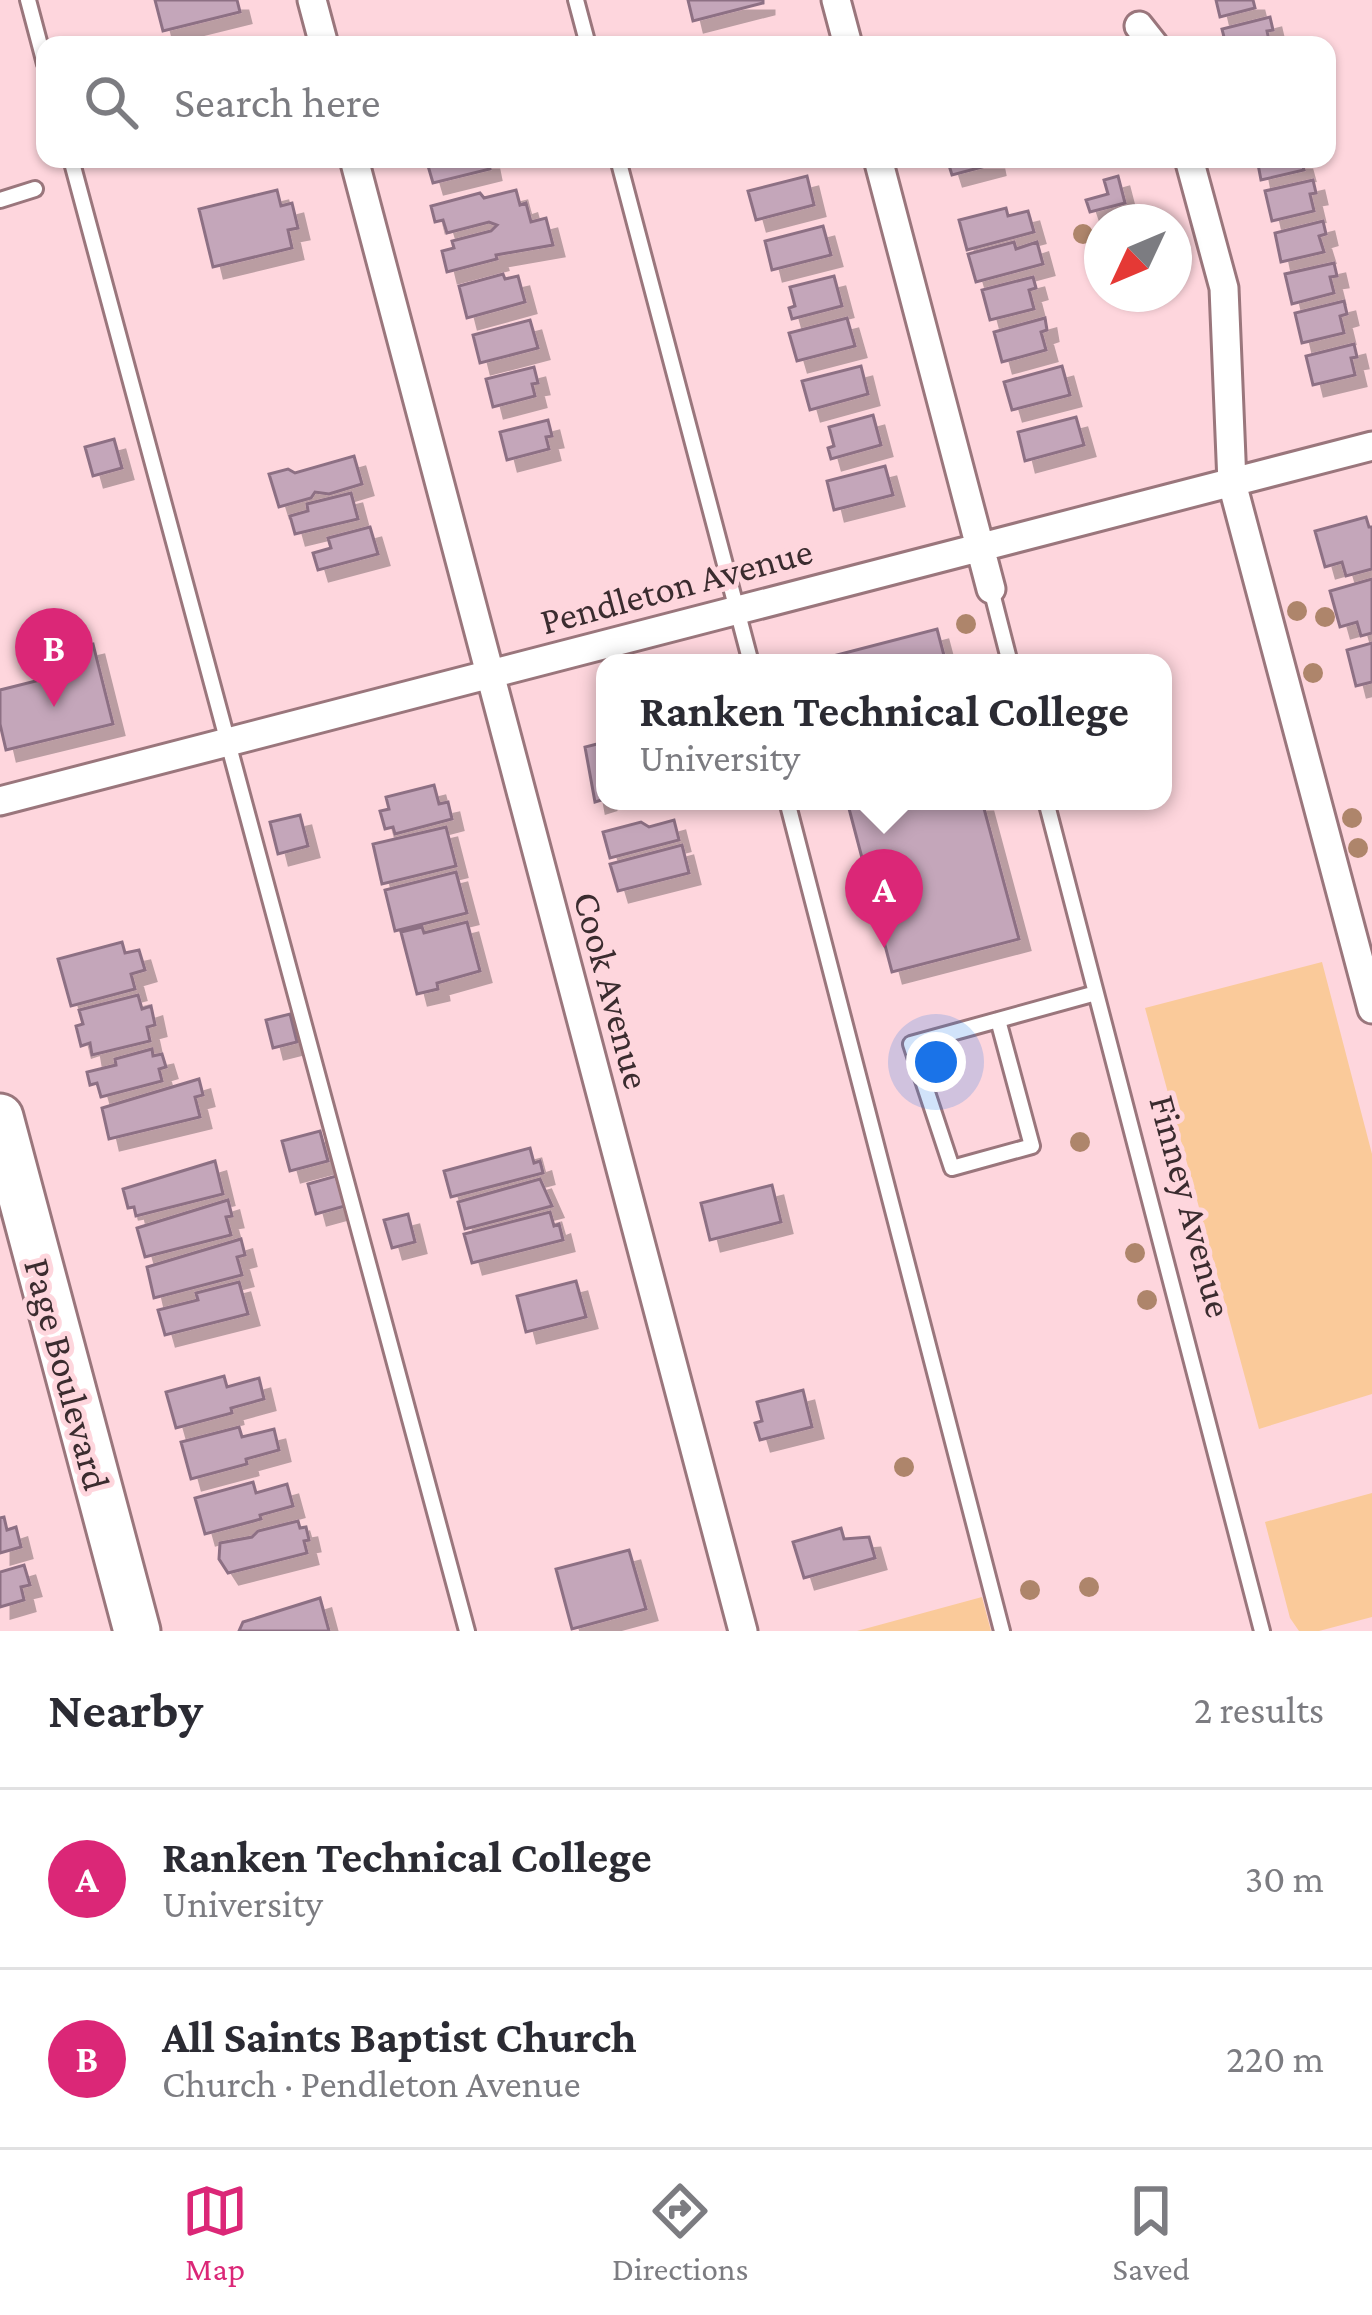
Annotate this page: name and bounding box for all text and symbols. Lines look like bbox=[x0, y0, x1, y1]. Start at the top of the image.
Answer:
search box bbox=[36, 36, 1336, 168]
icon: search bbox=[78, 69, 144, 135]
text: Search here bbox=[174, 77, 381, 127]
north arrow bbox=[1084, 204, 1192, 312]
street label: Pendleton Avenue bbox=[535, 528, 817, 642]
pin: B bbox=[15, 608, 93, 707]
popup bbox=[596, 654, 1172, 810]
text: Ranken Technical College bbox=[639, 686, 1129, 736]
text: University bbox=[639, 736, 800, 779]
pin: A bbox=[845, 849, 923, 948]
street label: Cook Avenue bbox=[566, 887, 659, 1093]
your location bbox=[906, 1032, 966, 1092]
street label: Finney Avenue bbox=[1140, 1090, 1242, 1322]
street label: Page Boulevard bbox=[15, 1254, 119, 1495]
text: Nearby bbox=[48, 1681, 203, 1738]
text: 2 results bbox=[1194, 1688, 1324, 1731]
text: Ranken Technical College bbox=[162, 1832, 652, 1882]
text: A bbox=[75, 1857, 99, 1900]
text: 30 m bbox=[1245, 1857, 1324, 1900]
text: University bbox=[162, 1882, 323, 1925]
text: All Saints Baptist Church bbox=[162, 2012, 637, 2062]
text: B bbox=[76, 2037, 98, 2080]
text: 220 m bbox=[1226, 2037, 1324, 2080]
text: Church · Pendleton Avenue bbox=[162, 2062, 581, 2105]
tab: Map bbox=[182, 2178, 248, 2287]
tab: Directions bbox=[612, 2178, 749, 2287]
tab: Saved bbox=[1113, 2178, 1190, 2287]

